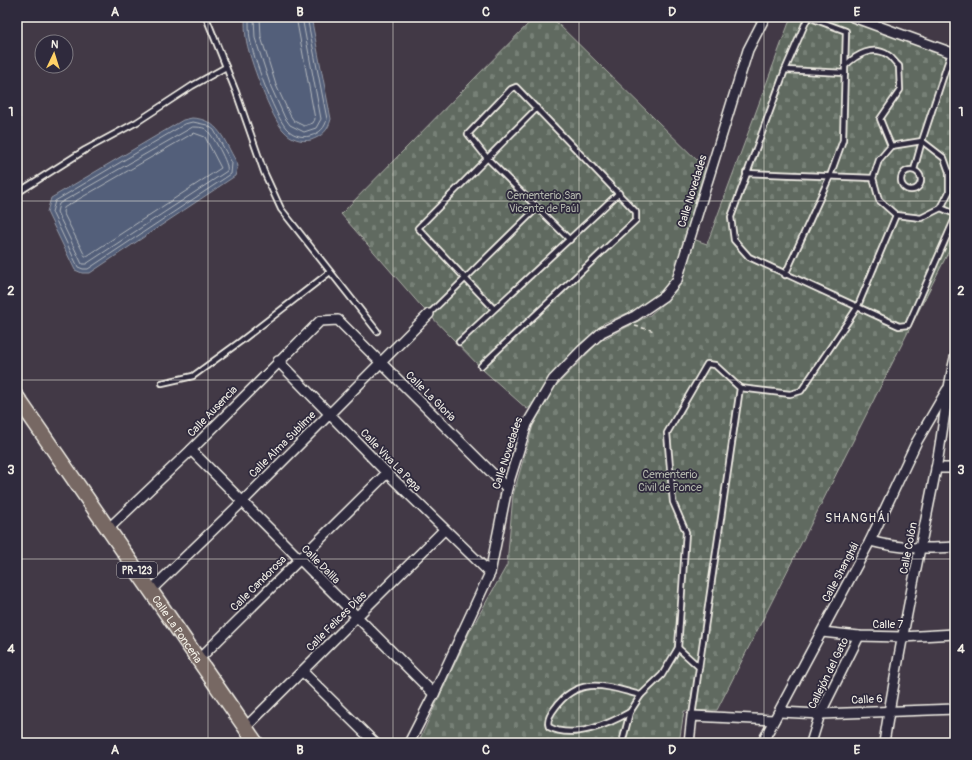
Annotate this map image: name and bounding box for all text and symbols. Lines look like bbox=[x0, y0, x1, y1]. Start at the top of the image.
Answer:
text: A bbox=[111, 4, 120, 20]
text: B bbox=[296, 4, 304, 20]
text: C bbox=[482, 4, 490, 20]
text: D bbox=[668, 4, 676, 20]
text: E bbox=[854, 4, 861, 20]
north arrow bbox=[34, 34, 74, 74]
text: N bbox=[50, 38, 59, 51]
text: 1 bbox=[8, 104, 14, 120]
text: 1 bbox=[958, 104, 964, 120]
street label: Calle Novedades bbox=[675, 153, 710, 229]
park label: Cementerio San Vicente de Paúl bbox=[507, 189, 581, 215]
text: 2 bbox=[7, 283, 15, 299]
text: 2 bbox=[957, 283, 965, 299]
street label: Calle La Gloria bbox=[403, 369, 458, 424]
street label: Calle Ausencia bbox=[185, 383, 240, 440]
street label: Calle Alma Sublime bbox=[246, 408, 319, 480]
street label: Calle Novedades bbox=[490, 415, 525, 491]
street label: Calle Viva La Pepa bbox=[358, 426, 424, 494]
text: 3 bbox=[7, 462, 15, 478]
text: 3 bbox=[957, 462, 965, 478]
park label: Cementerio Civil de Ponce bbox=[638, 468, 702, 494]
district label: SHANGHÁI bbox=[825, 510, 891, 526]
street label: Calle Colón bbox=[897, 521, 920, 575]
street label: Calle Shanghái bbox=[819, 540, 862, 604]
street label: Calle Dalila bbox=[299, 542, 343, 586]
street label: Calle Candorosa bbox=[228, 553, 289, 614]
road number: PR-123 bbox=[117, 562, 157, 578]
street label: Calle Felices Días bbox=[304, 589, 369, 654]
street label: Calle La Ponceña bbox=[149, 593, 205, 666]
street label: Calle 7 bbox=[873, 618, 904, 631]
street label: Callejón del Gato bbox=[805, 635, 851, 711]
text: 4 bbox=[7, 641, 15, 657]
text: 4 bbox=[957, 641, 965, 657]
street label: Calle 6 bbox=[851, 692, 883, 707]
text: A bbox=[111, 742, 120, 758]
text: B bbox=[296, 742, 304, 758]
text: C bbox=[482, 742, 490, 758]
text: D bbox=[668, 742, 676, 758]
text: E bbox=[854, 742, 861, 758]

